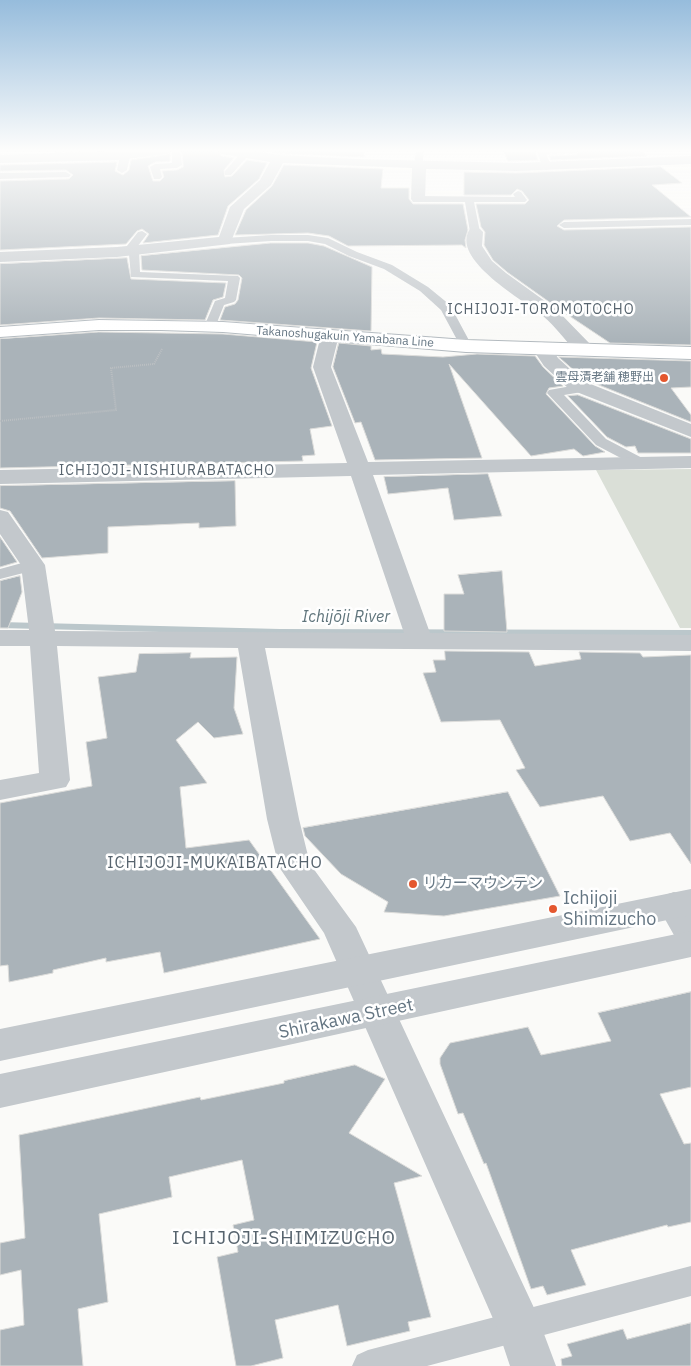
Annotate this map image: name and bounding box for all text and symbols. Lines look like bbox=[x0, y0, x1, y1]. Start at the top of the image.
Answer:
district label: ICHIJOJI-TOROMOTOCHO bbox=[445, 302, 637, 318]
street label: Takanoshugakuin Yamabana Line bbox=[256, 324, 434, 350]
place label: 雲母漬老舗 穂野出 bbox=[555, 371, 654, 385]
marker: 雲母漬老舗 穂野出 bbox=[658, 372, 670, 384]
district label: ICHIJOJI-NISHIURABATACHO bbox=[56, 463, 278, 479]
water label: Ichijōji River bbox=[302, 607, 390, 627]
district label: ICHIJOJI-MUKAIBATACHO bbox=[105, 853, 325, 873]
place label: リカーマウンテン bbox=[423, 875, 543, 893]
marker: リカーマウンテン bbox=[407, 878, 419, 890]
place label: Ichijoji Shimizucho bbox=[563, 888, 656, 931]
marker: Ichijoji Shimizucho bbox=[547, 903, 559, 915]
street label: Shirakawa Street bbox=[277, 994, 415, 1044]
district label: ICHIJOJI-SHIMIZUCHO bbox=[170, 1228, 398, 1250]

